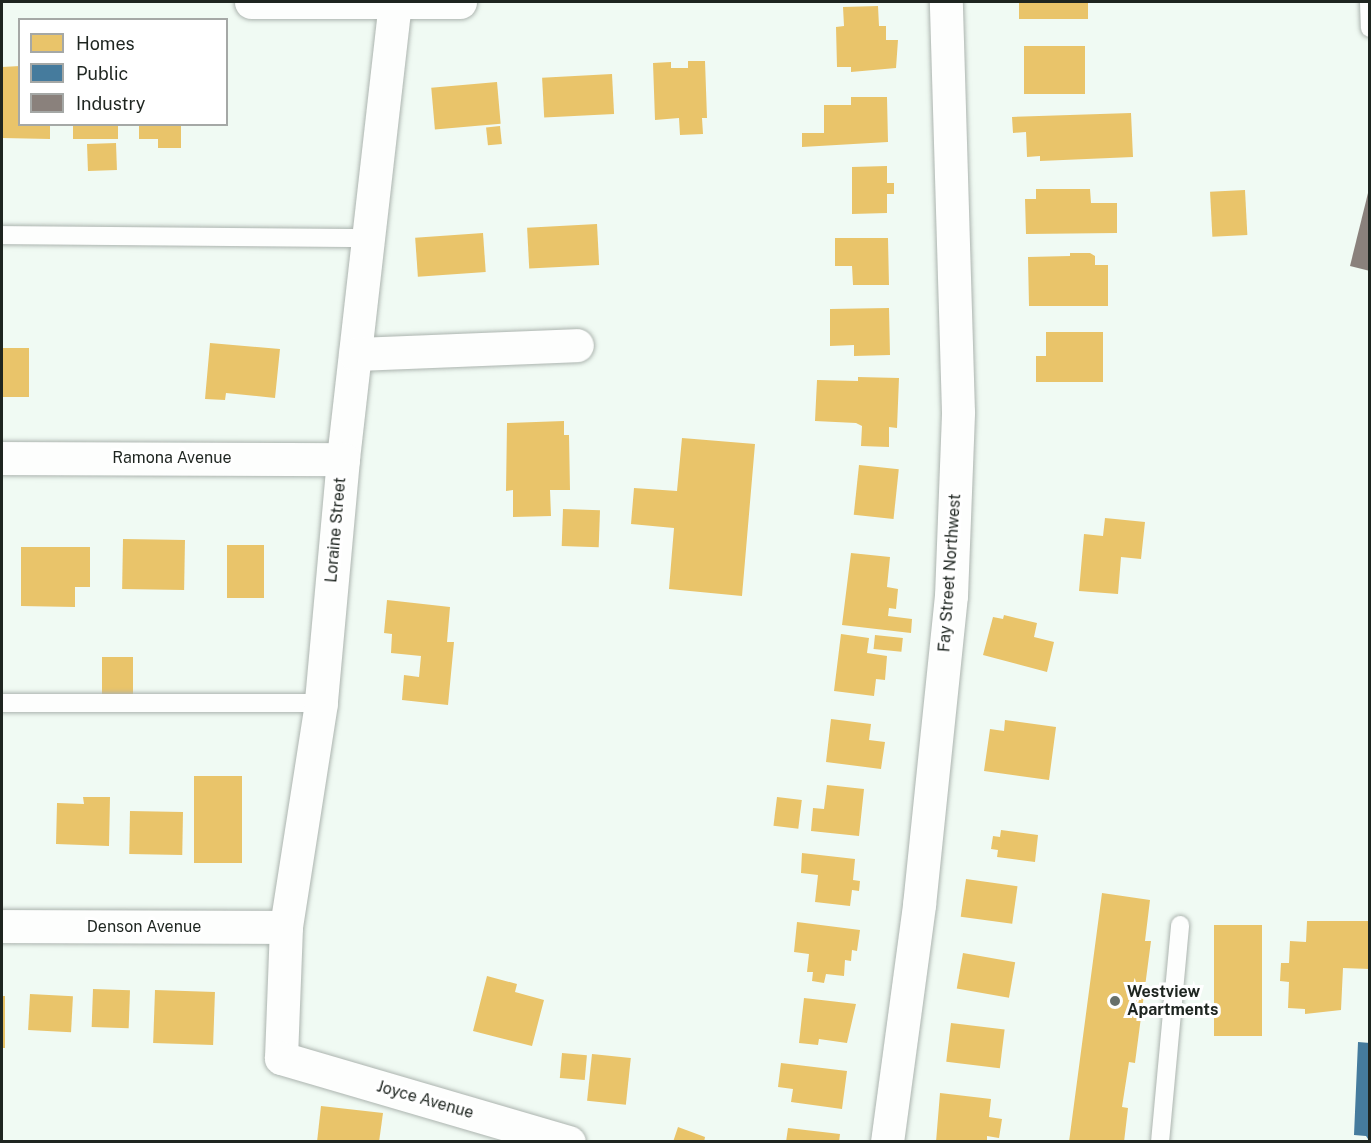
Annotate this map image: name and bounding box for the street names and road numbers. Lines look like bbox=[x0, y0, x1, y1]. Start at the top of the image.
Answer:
street label: Ramona Avenue bbox=[112, 448, 232, 468]
street label: Loraine Street bbox=[322, 476, 350, 584]
street label: Fay Street Northwest bbox=[935, 493, 965, 653]
street label: Denson Avenue bbox=[87, 917, 201, 937]
street label: Joyce Avenue bbox=[374, 1077, 476, 1123]

